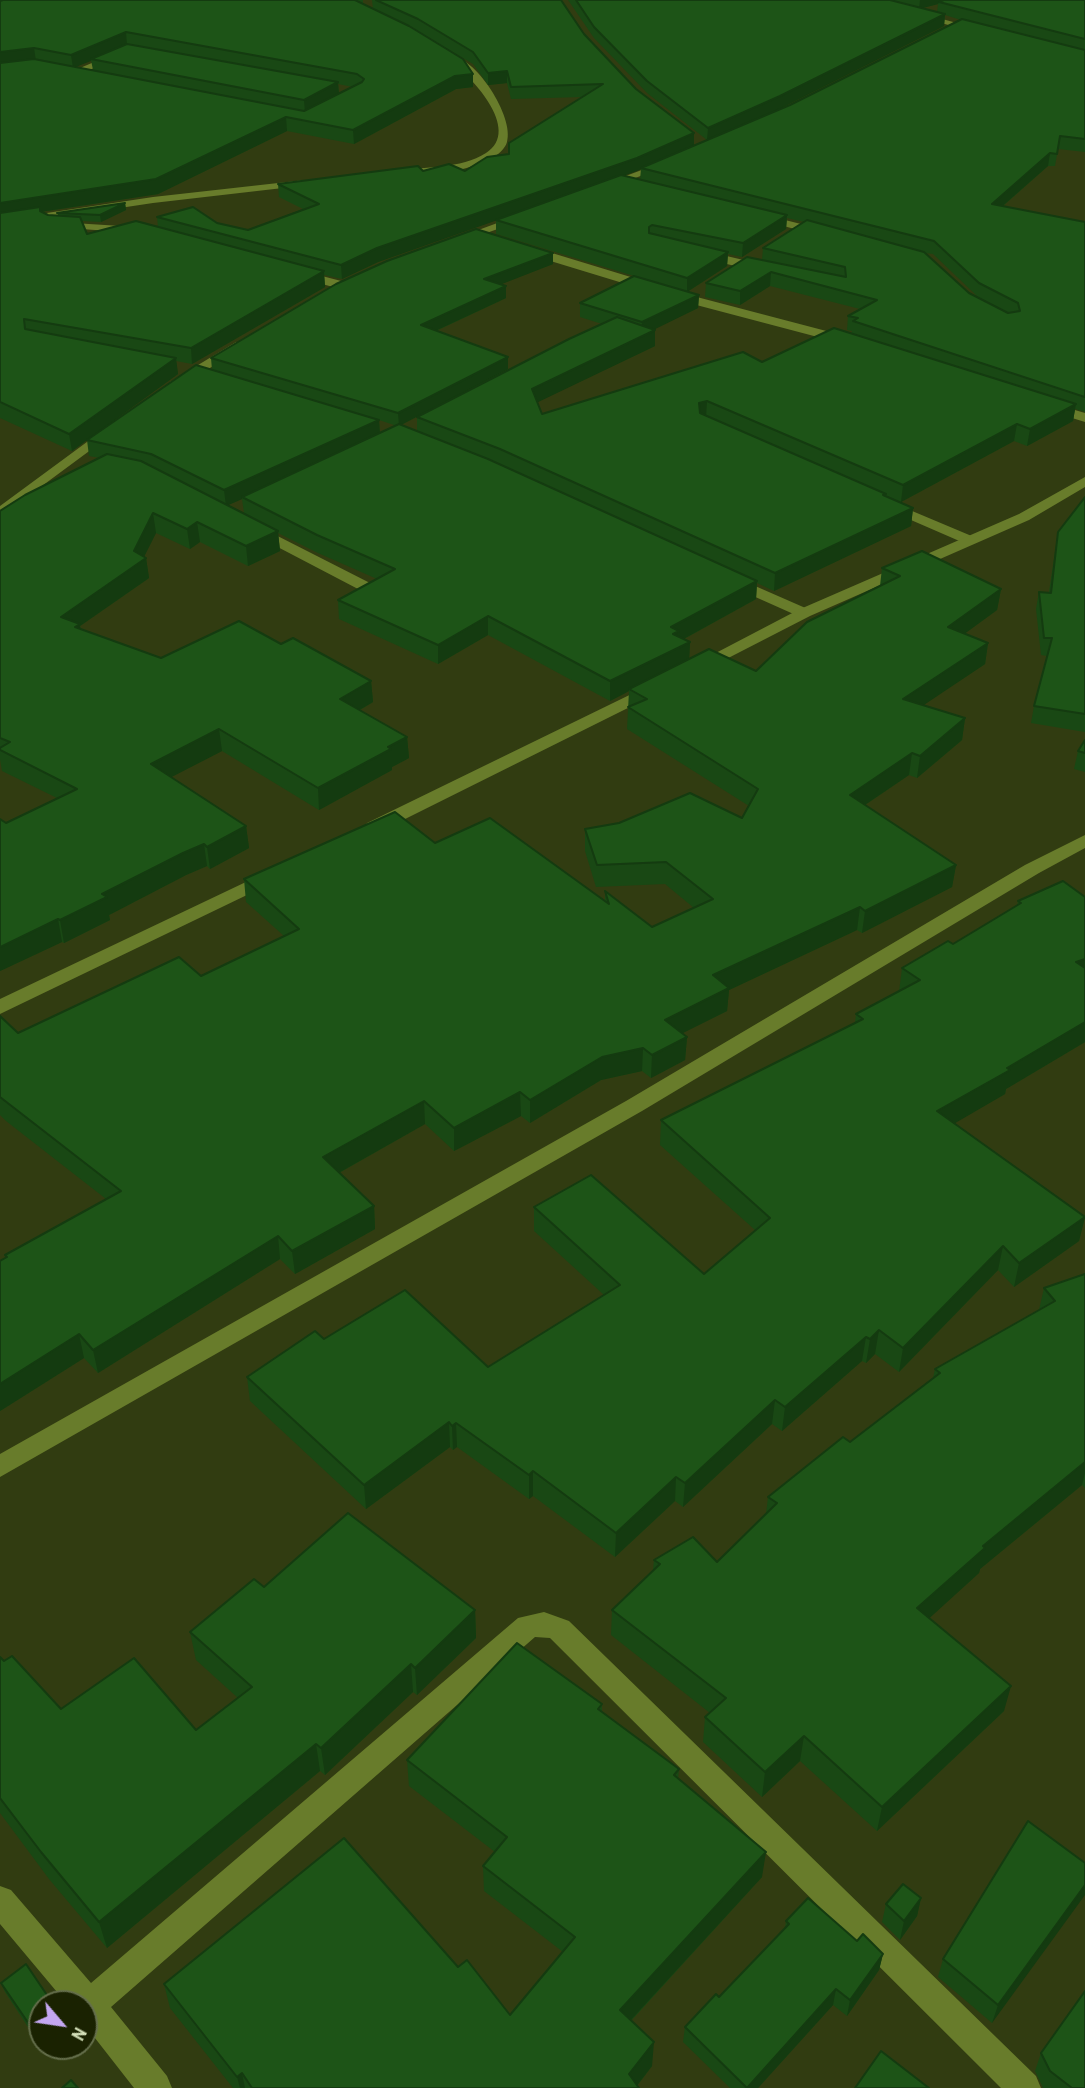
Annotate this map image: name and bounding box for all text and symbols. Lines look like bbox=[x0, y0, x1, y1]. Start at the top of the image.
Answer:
north arrow bbox=[28, 1990, 98, 2060]
text: N bbox=[66, 2023, 94, 2045]

